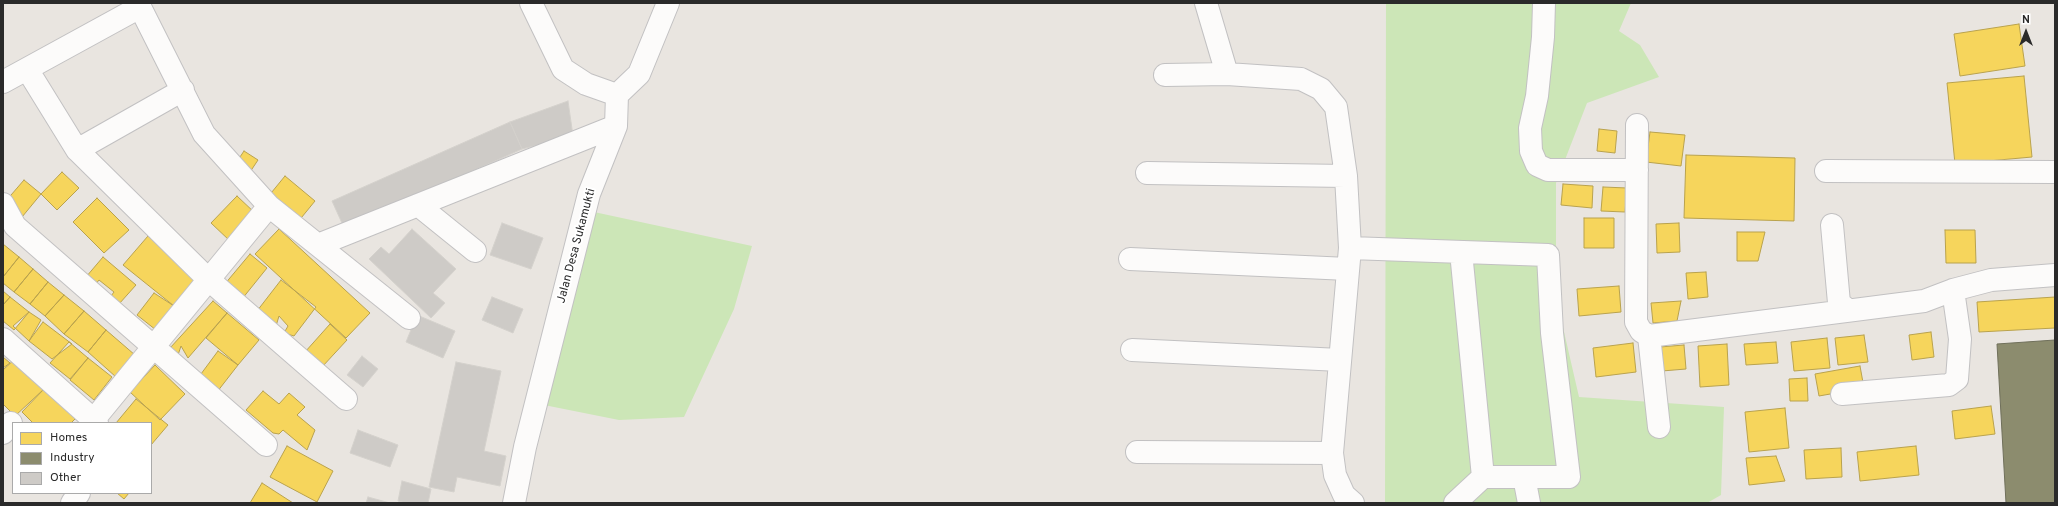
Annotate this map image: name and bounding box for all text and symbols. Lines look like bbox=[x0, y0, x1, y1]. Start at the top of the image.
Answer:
north arrow bbox=[2006, 12, 2046, 52]
text: N bbox=[2022, 13, 2030, 27]
street label: Jalan Desa Sukamukti bbox=[555, 187, 599, 305]
legend bbox=[12, 422, 152, 494]
text: Homes bbox=[50, 430, 87, 446]
text: Industry bbox=[50, 450, 95, 466]
text: Other bbox=[50, 470, 81, 486]

